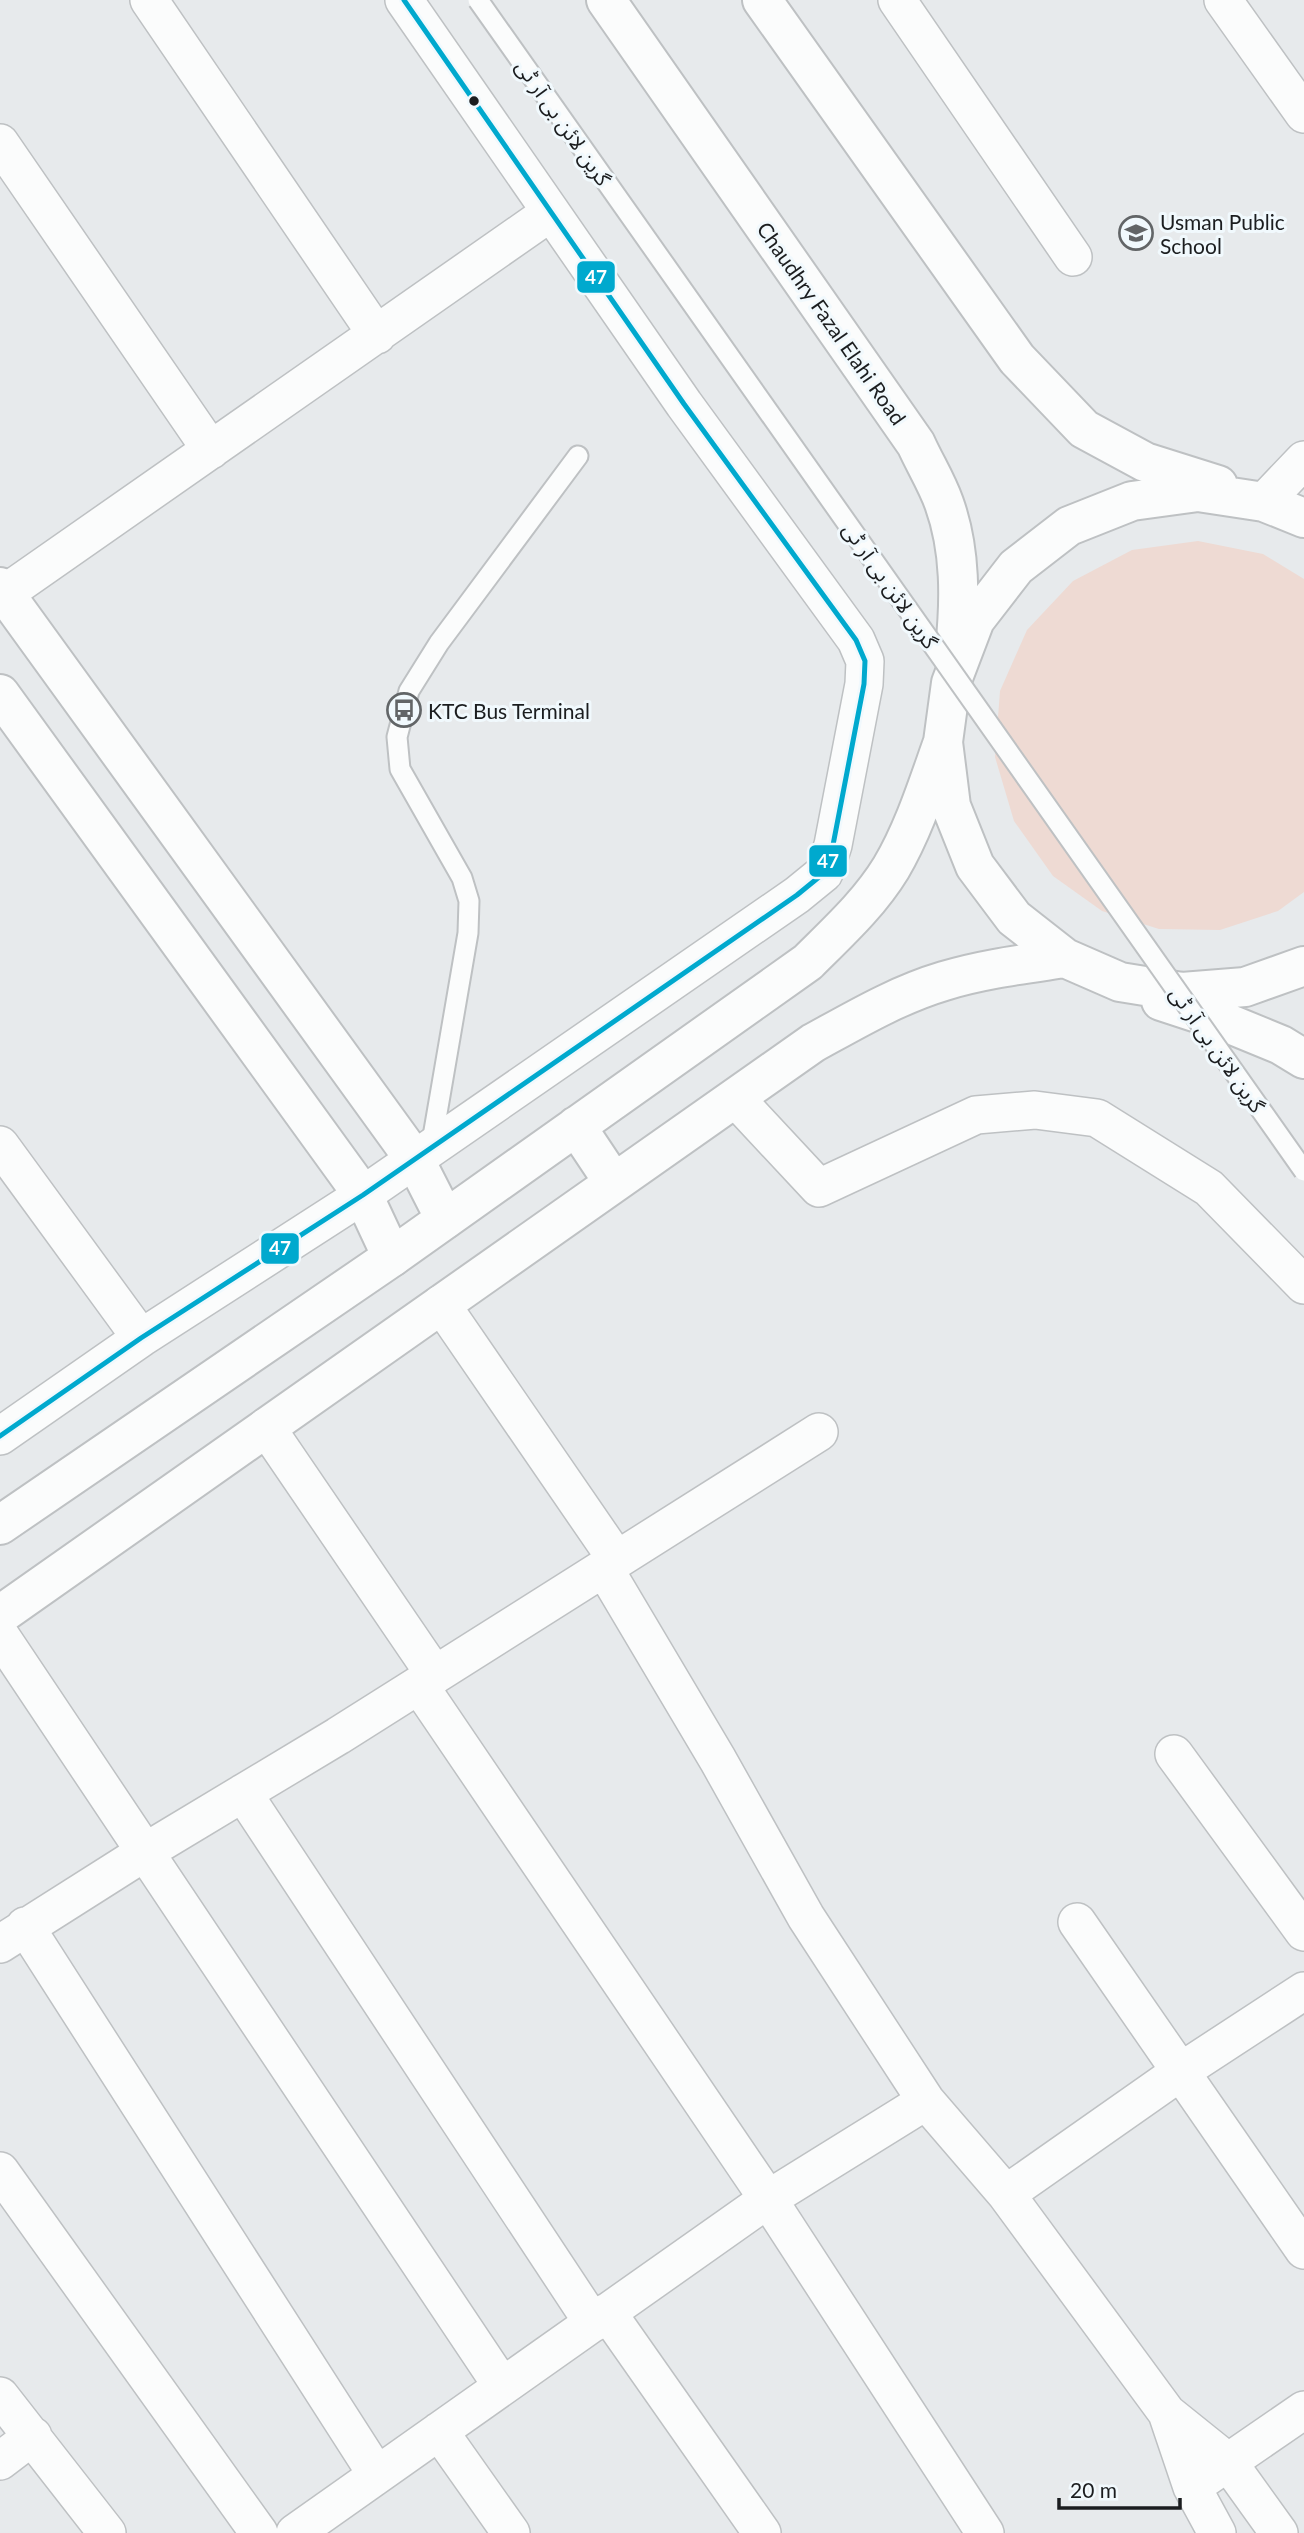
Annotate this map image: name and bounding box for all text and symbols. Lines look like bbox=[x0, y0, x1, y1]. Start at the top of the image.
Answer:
street label: گرین لائن بی آر ٹی bbox=[510, 54, 617, 191]
unlabelled marker bbox=[467, 94, 481, 108]
place label: Usman Public School bbox=[1160, 209, 1285, 258]
school or university icon: Usman Public School bbox=[1117, 214, 1155, 252]
street label: Chaudhry Fazal Elahi Road bbox=[752, 217, 912, 429]
line badge: 47 bbox=[576, 260, 616, 294]
text: 47 bbox=[585, 265, 607, 288]
street label: گرین لائن بی آر ٹی bbox=[837, 517, 944, 654]
bus stop icon: KTC Bus Terminal bbox=[385, 691, 423, 729]
place label: KTC Bus Terminal bbox=[428, 698, 590, 723]
line badge: 47 bbox=[808, 844, 848, 878]
text: 47 bbox=[817, 849, 839, 872]
street label: گرین لائن بی آر ٹی bbox=[1164, 981, 1271, 1118]
line badge: 47 bbox=[260, 1232, 300, 1265]
text: 47 bbox=[269, 1236, 291, 1259]
scale bar bbox=[1059, 2466, 1180, 2510]
text: 20 m bbox=[1070, 2477, 1117, 2502]

